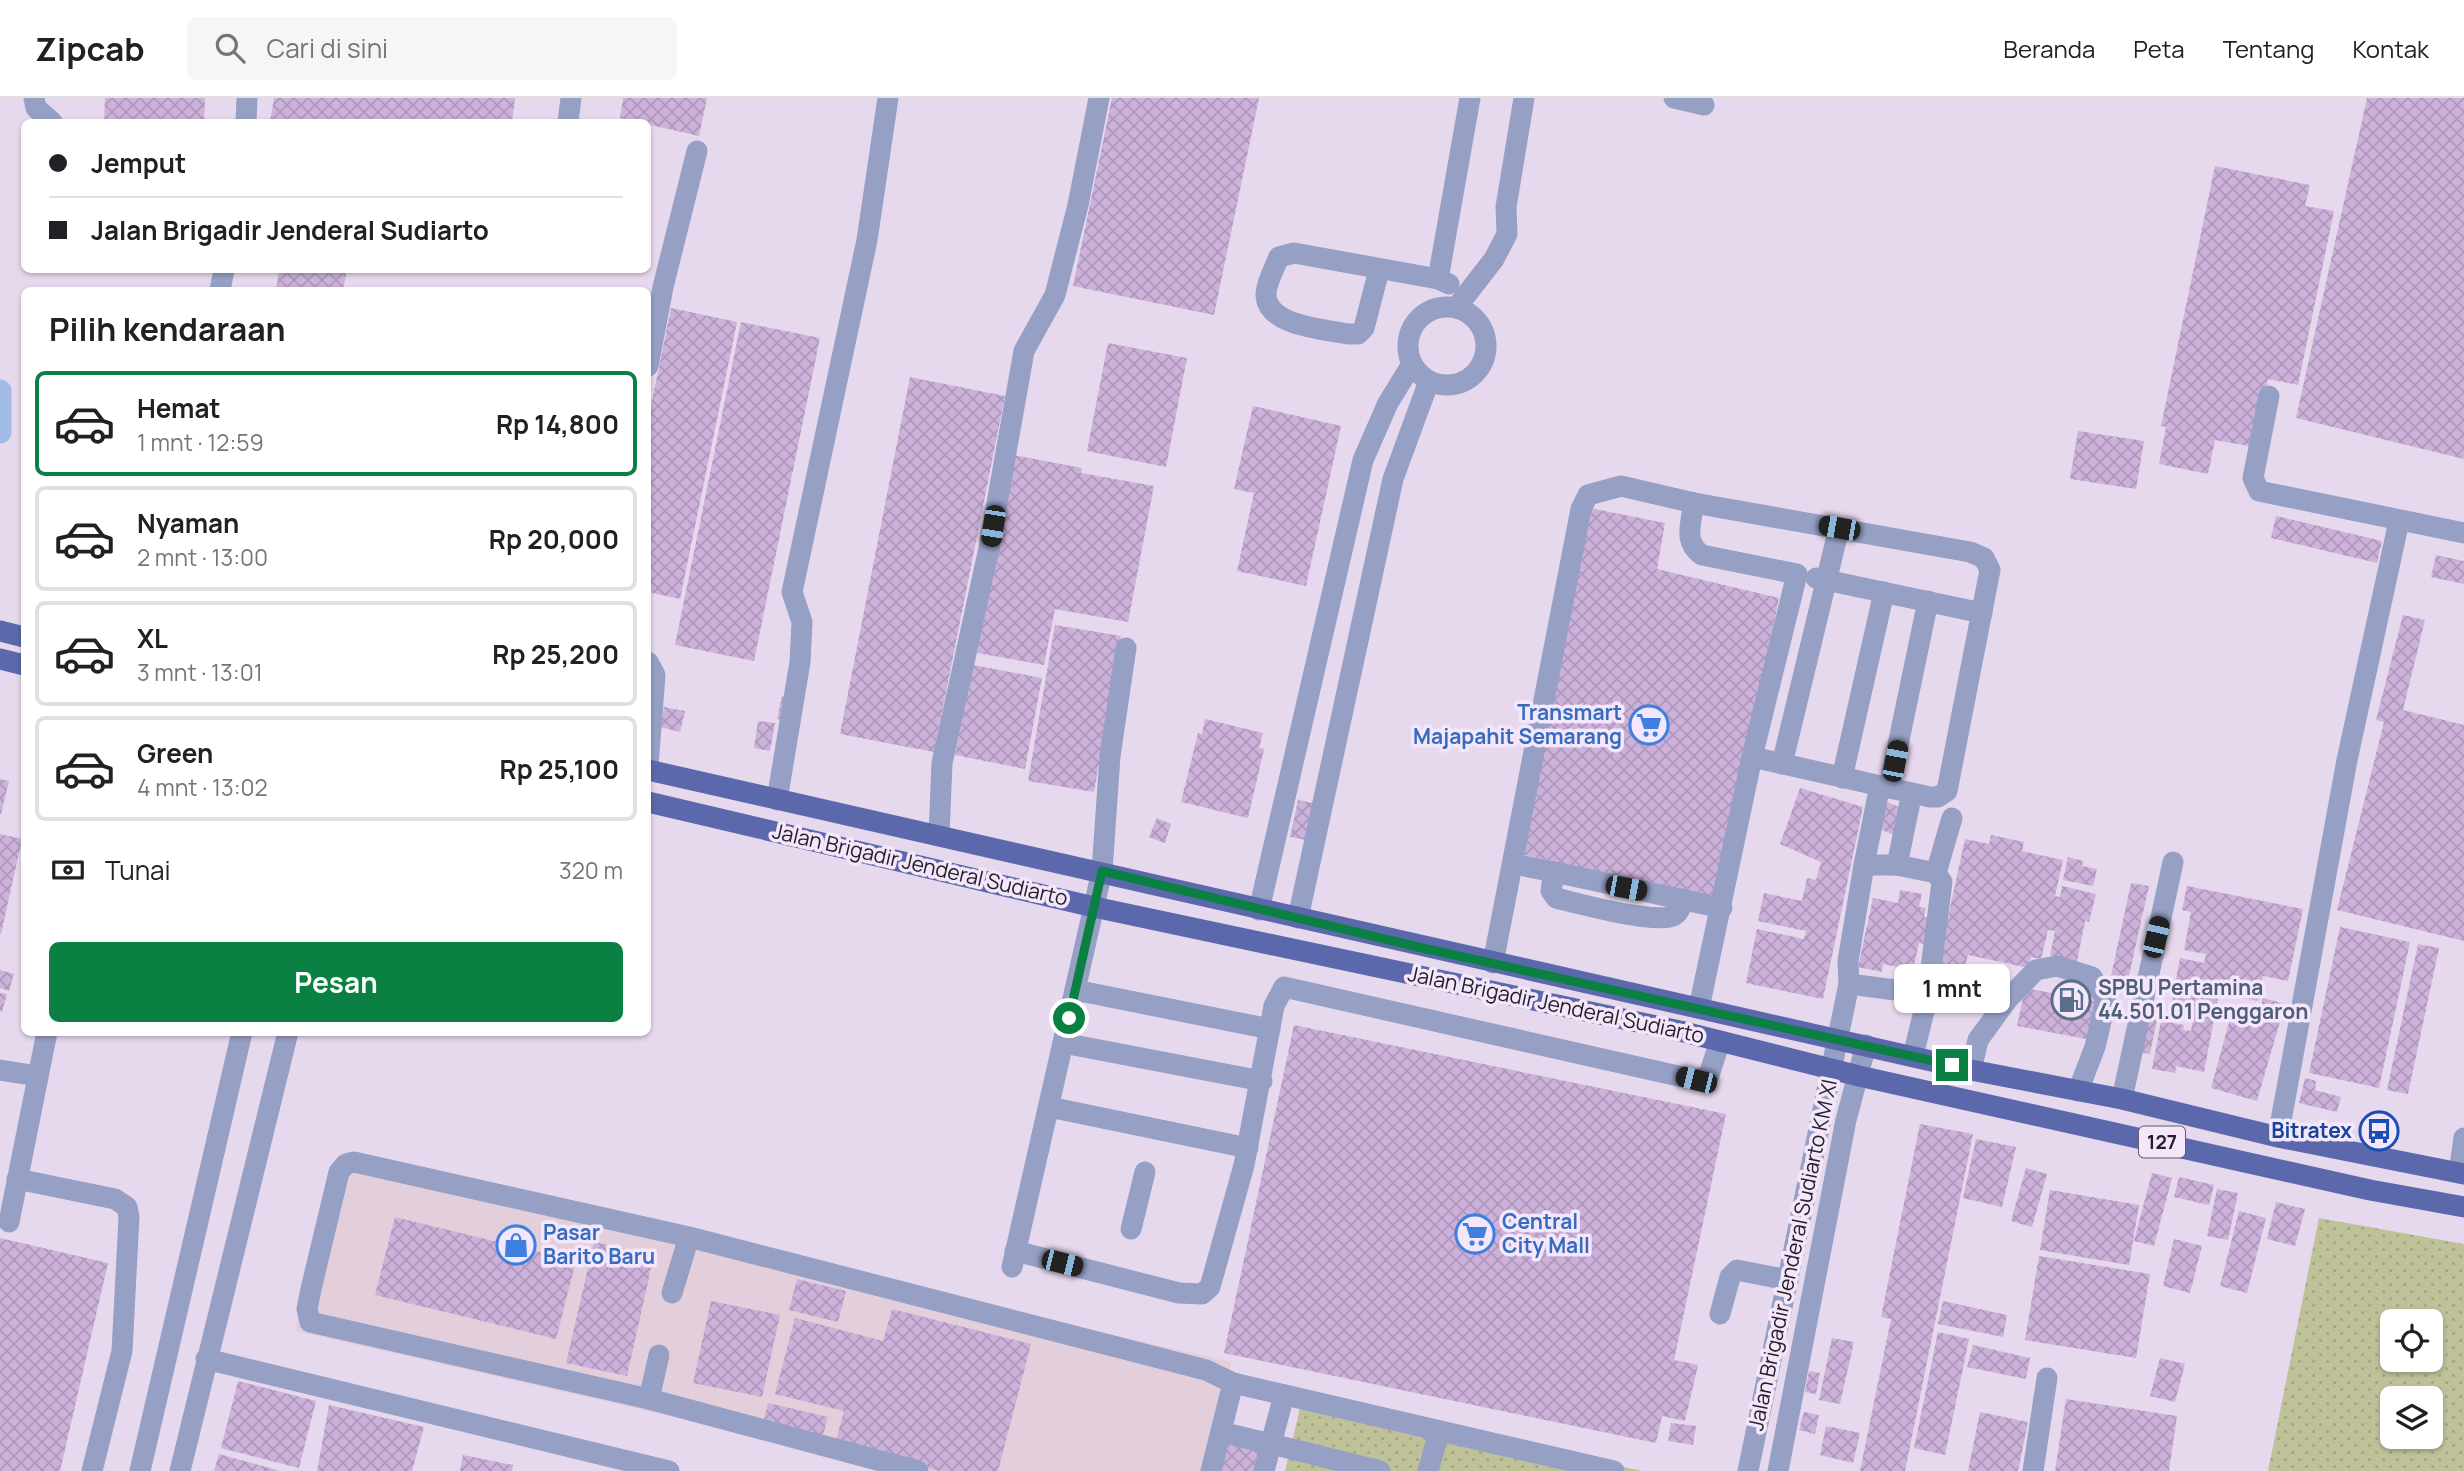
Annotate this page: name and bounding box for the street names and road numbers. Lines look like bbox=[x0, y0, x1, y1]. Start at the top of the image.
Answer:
street label: Jalan Brigadir Jenderal Sudiarto bbox=[770, 816, 1071, 912]
street label: Jalan Brigadir Jenderal Sudiarto bbox=[1405, 959, 1707, 1049]
street label: Jalan Brigadir Jenderal Sudiarto KM XI bbox=[1741, 1077, 1843, 1433]
road number: 127 bbox=[2139, 1126, 2185, 1158]

